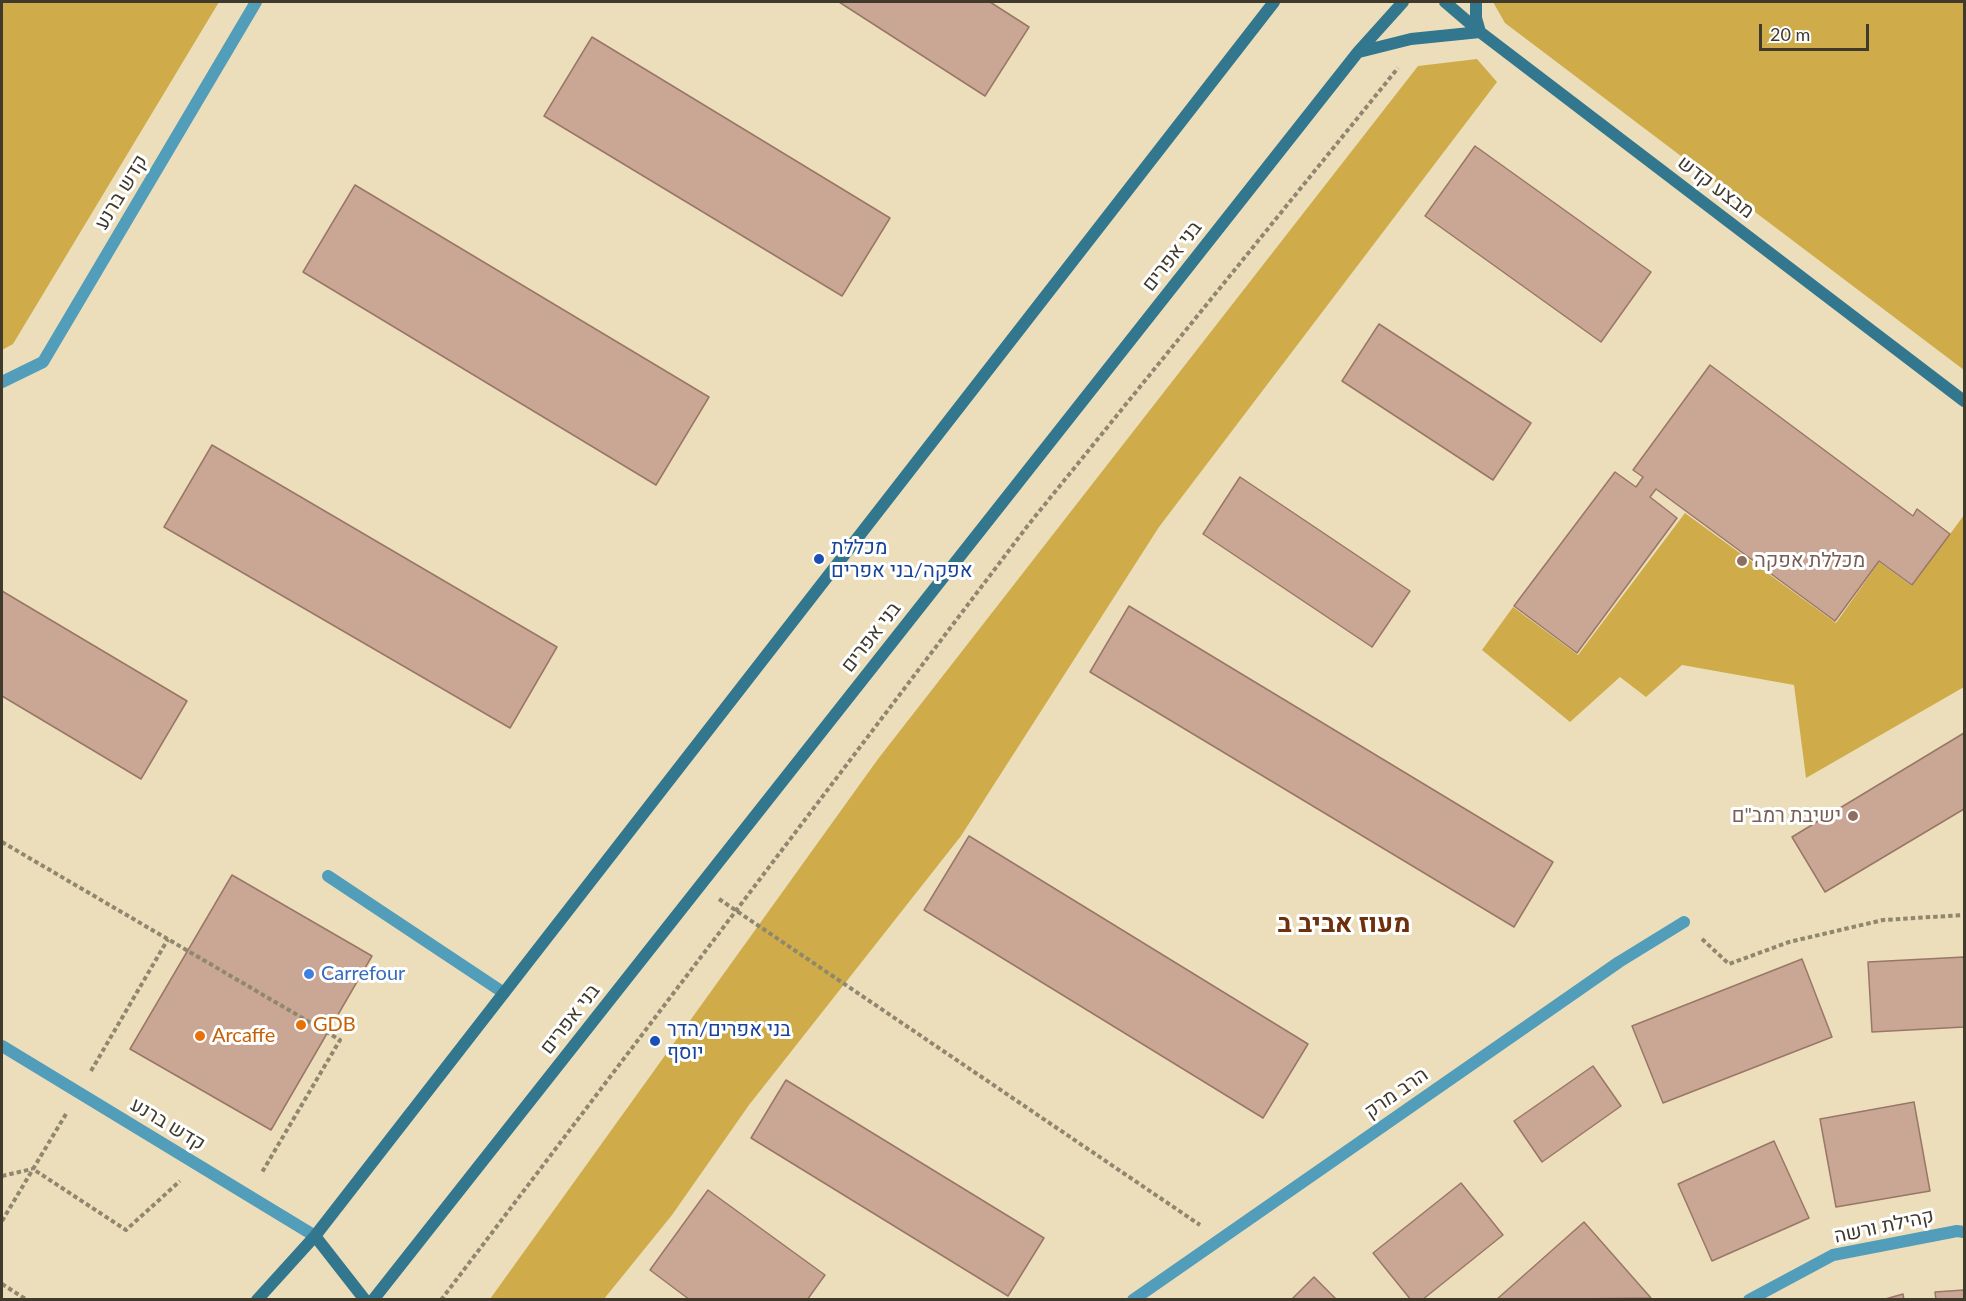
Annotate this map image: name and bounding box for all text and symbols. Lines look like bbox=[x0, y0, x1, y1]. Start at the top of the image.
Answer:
scale bar bbox=[1762, 12, 1872, 50]
text: 20 m bbox=[1770, 23, 1810, 45]
street label: קדש ברנע bbox=[89, 150, 153, 234]
street label: מבצע קדש bbox=[1673, 150, 1759, 224]
street label: בני אפרים bbox=[1137, 216, 1207, 296]
place label: מכללת אפקה/בני אפרים bbox=[831, 536, 972, 583]
place label: מכללת אפקה bbox=[1754, 549, 1865, 573]
marker: מכללת אפקה/בני אפרים bbox=[812, 552, 826, 566]
marker: מכללת אפקה bbox=[1735, 554, 1749, 568]
street label: בני אפרים bbox=[836, 597, 906, 677]
place label: ישיבת רמב"ם bbox=[1732, 804, 1841, 828]
marker: ישיבת רמב"ם bbox=[1846, 809, 1860, 823]
district label: מעוז אביב ב bbox=[1278, 908, 1410, 940]
place label: Carrefour bbox=[321, 962, 405, 986]
marker: Carrefour bbox=[302, 967, 316, 981]
street label: בני אפרים bbox=[535, 979, 605, 1059]
place label: GDB bbox=[313, 1013, 356, 1037]
marker: GDB bbox=[294, 1018, 308, 1032]
place label: בני אפרים/הדר יוסף bbox=[667, 1018, 791, 1065]
place label: Arcaffe bbox=[212, 1024, 275, 1048]
marker: Arcaffe bbox=[193, 1029, 207, 1043]
marker: בני אפרים/הדר יוסף bbox=[648, 1034, 662, 1048]
street label: הרב מרק bbox=[1360, 1062, 1432, 1124]
street label: קדש ברנע bbox=[126, 1092, 210, 1156]
street label: קהילת ורשה bbox=[1832, 1204, 1936, 1248]

